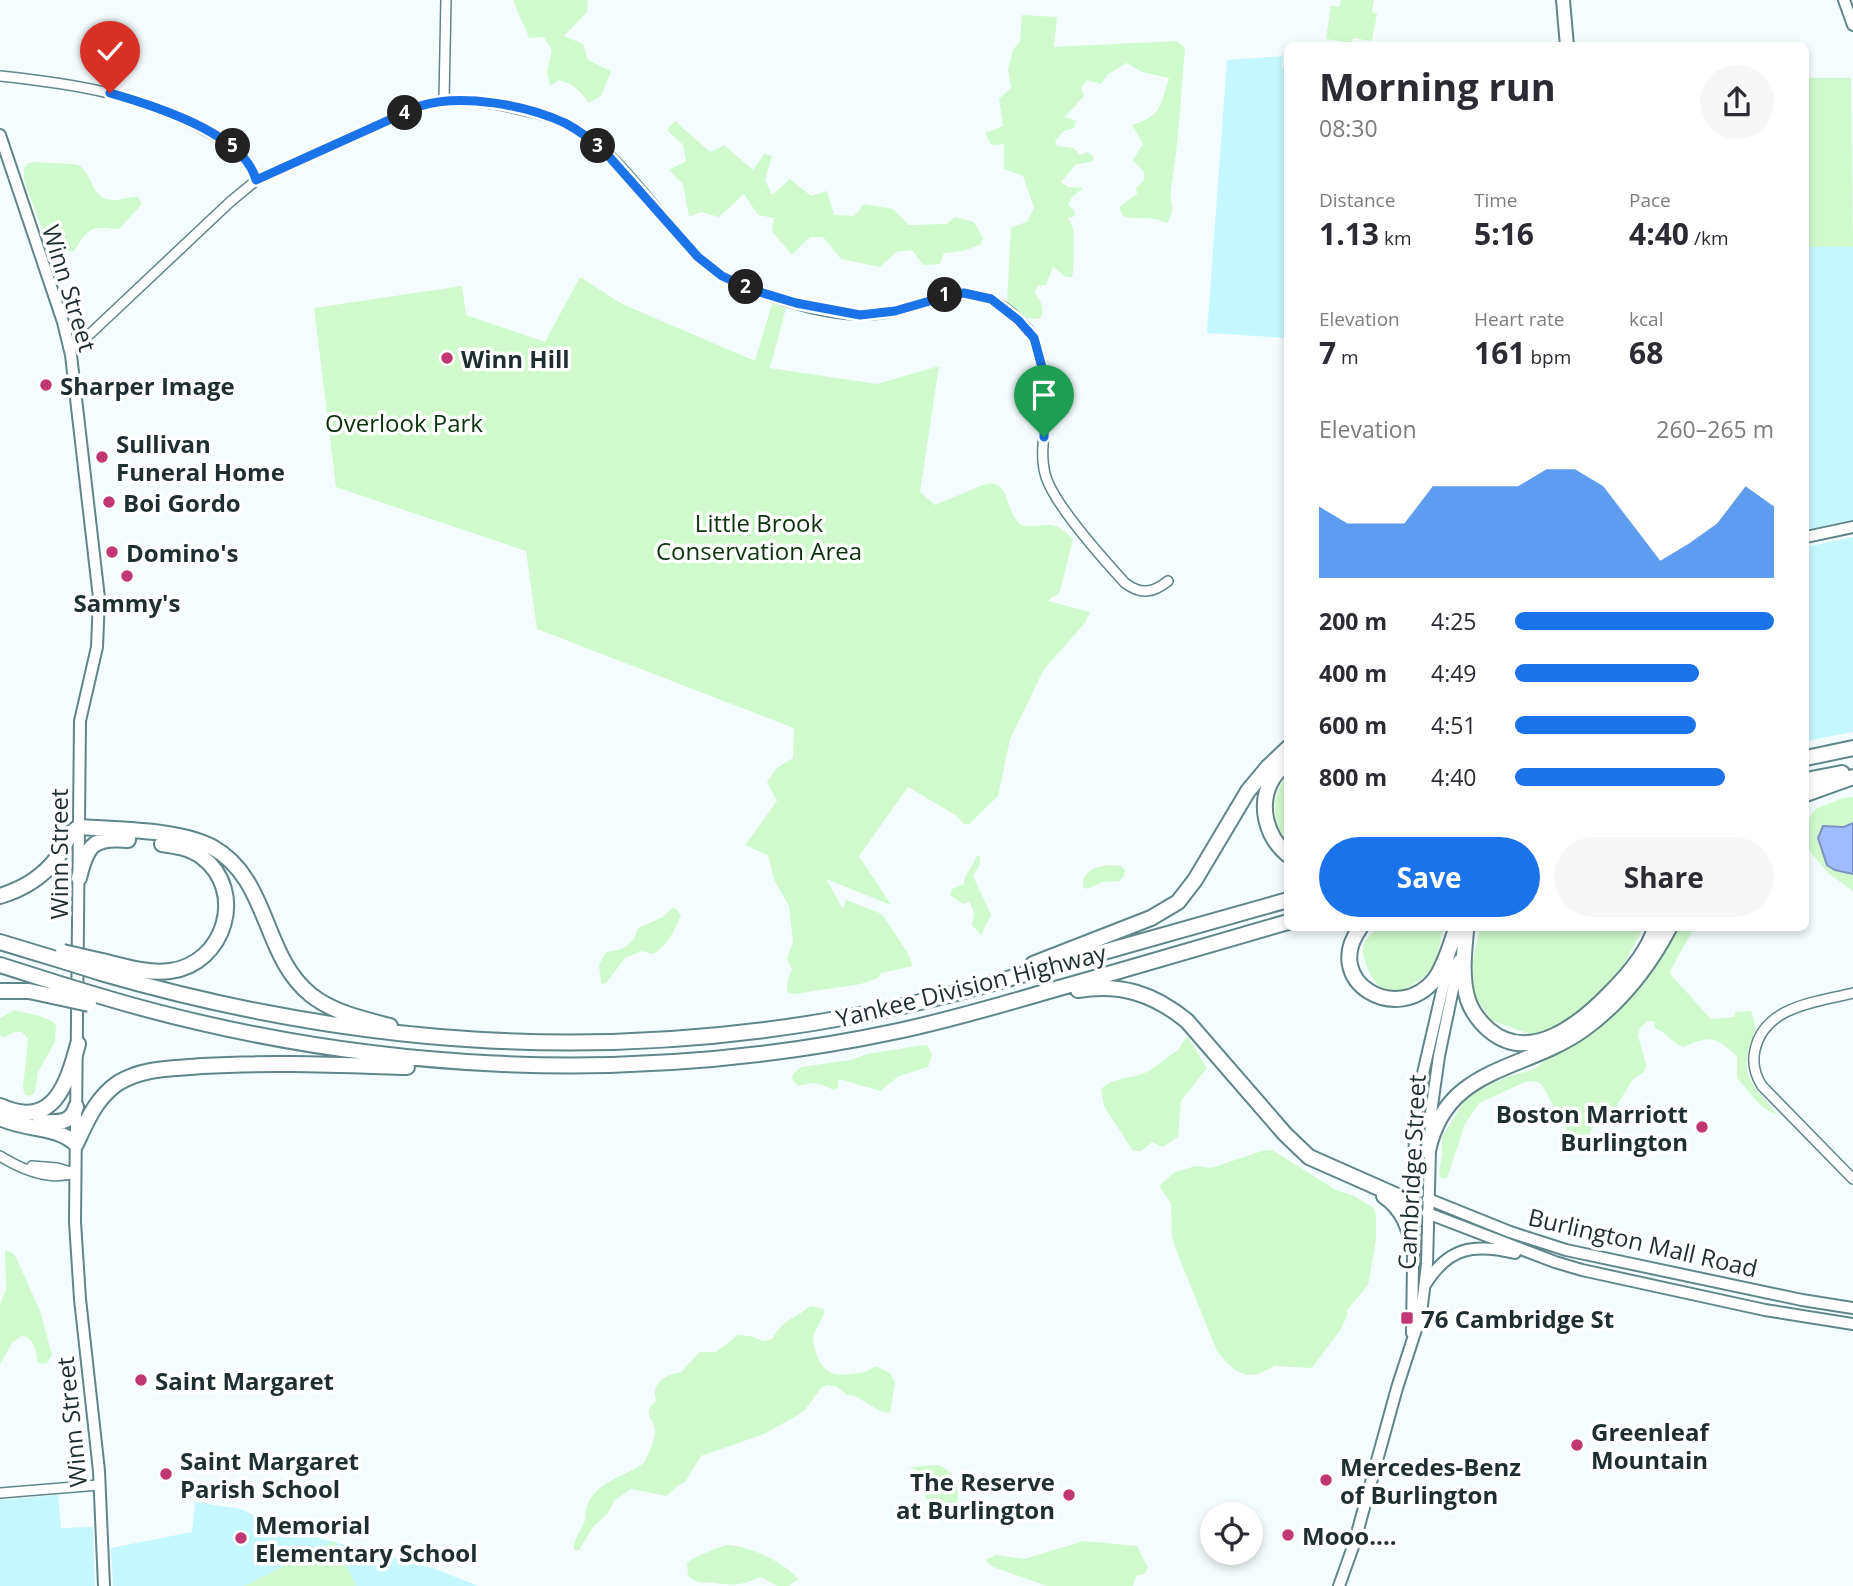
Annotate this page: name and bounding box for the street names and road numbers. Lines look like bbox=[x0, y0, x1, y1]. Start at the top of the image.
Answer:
street label: Winn Street bbox=[35, 221, 105, 355]
street label: Winn Street bbox=[42, 789, 75, 919]
street label: Yankee Division Highway bbox=[833, 935, 1110, 1035]
street label: Cambridge Street bbox=[1389, 1073, 1433, 1271]
street label: Burlington Mall Road bbox=[1525, 1200, 1761, 1284]
street label: Winn Street bbox=[48, 1355, 94, 1489]

